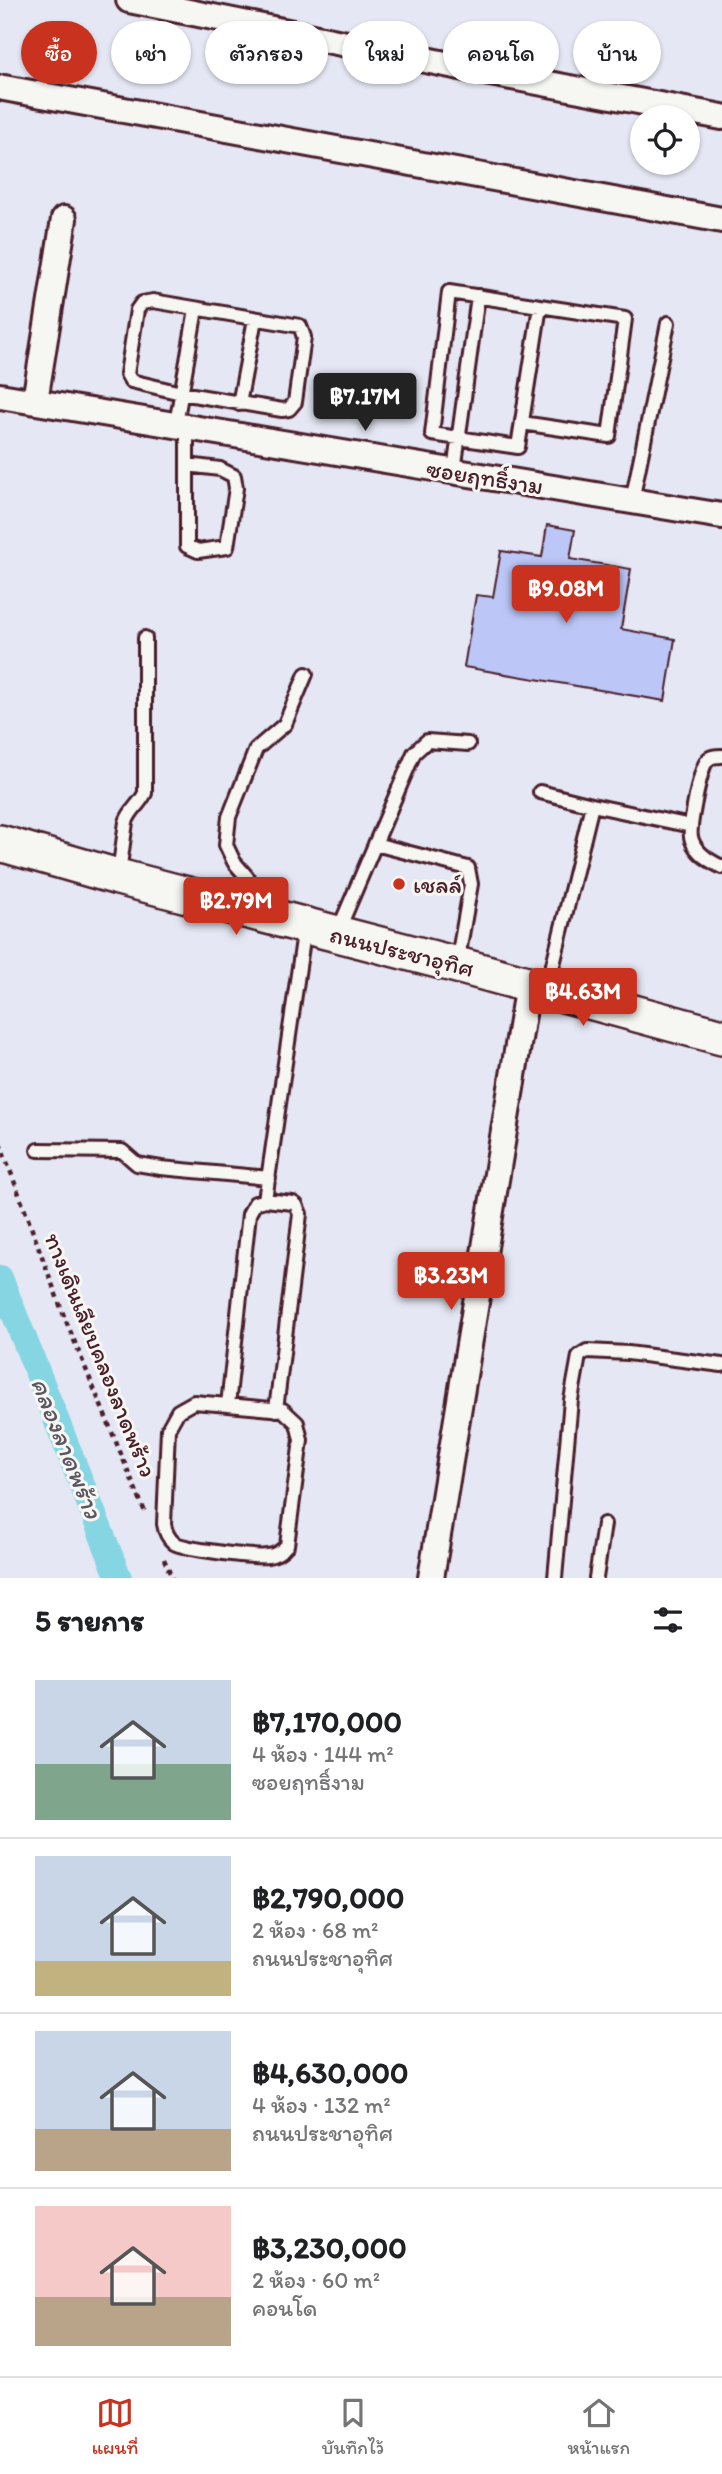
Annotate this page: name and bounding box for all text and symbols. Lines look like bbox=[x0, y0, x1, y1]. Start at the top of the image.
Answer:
chip: ซื้อ bbox=[21, 21, 97, 84]
chip: เช่า bbox=[111, 21, 191, 84]
chip: ตัวกรอง bbox=[205, 21, 328, 84]
chip: ใหม่ bbox=[342, 21, 429, 84]
chip: คอนโด bbox=[443, 21, 559, 84]
chip: บ้าน bbox=[573, 21, 661, 84]
map controls bbox=[630, 105, 700, 175]
button: locate bbox=[630, 105, 700, 175]
pin: ฿7.17M bbox=[308, 374, 422, 433]
text: ฿7.17M bbox=[329, 382, 401, 410]
street label: ซอยฤทธิ์งาม bbox=[425, 452, 546, 501]
pin: ฿9.08M bbox=[509, 566, 623, 625]
text: ฿9.08M bbox=[528, 574, 604, 602]
place label: เชลล์ bbox=[413, 870, 462, 899]
marker: เชลล์ bbox=[391, 876, 407, 892]
pin: ฿2.79M bbox=[179, 878, 293, 937]
text: ฿2.79M bbox=[199, 886, 273, 914]
street label: ถนนประชาอุทิศ bbox=[327, 919, 477, 985]
pin: ฿4.63M bbox=[526, 968, 640, 1028]
text: ฿4.63M bbox=[545, 977, 621, 1005]
street label: ทางเดินเลียบคลองลาดพร้าว bbox=[39, 1229, 163, 1481]
pin: ฿3.23M bbox=[394, 1252, 508, 1312]
text: ฿3.23M bbox=[414, 1261, 488, 1289]
water label: คลองลาดพร้าว bbox=[25, 1373, 109, 1523]
icon: filters bbox=[649, 1601, 687, 1639]
text: 5 รายการ bbox=[35, 1602, 144, 1639]
text: ฿7,170,000 bbox=[252, 1703, 402, 1740]
icon: home bbox=[91, 1708, 175, 1792]
text: 4 ห้อง · 144 m² bbox=[252, 1740, 394, 1768]
text: ซอยฤทธิ์งาม bbox=[252, 1768, 365, 1796]
text: ฿2,790,000 bbox=[252, 1879, 405, 1916]
icon: home bbox=[91, 1884, 175, 1968]
text: 2 ห้อง · 68 m² bbox=[252, 1916, 379, 1944]
text: ถนนประชาอุทิศ bbox=[252, 1944, 393, 1972]
text: ฿4,630,000 bbox=[252, 2054, 408, 2091]
icon: home bbox=[91, 2059, 175, 2143]
text: 4 ห้อง · 132 m² bbox=[252, 2091, 391, 2119]
text: ถนนประชาอุทิศ bbox=[252, 2119, 393, 2147]
text: ฿3,230,000 bbox=[252, 2229, 407, 2266]
icon: home bbox=[91, 2234, 175, 2318]
text: 2 ห้อง · 60 m² bbox=[252, 2266, 380, 2294]
text: คอนโด bbox=[252, 2294, 317, 2322]
tab: แผนที่ bbox=[92, 2394, 138, 2459]
tab: บันทึกไว้ bbox=[322, 2394, 384, 2459]
tab: หน้าแรก bbox=[567, 2394, 630, 2459]

